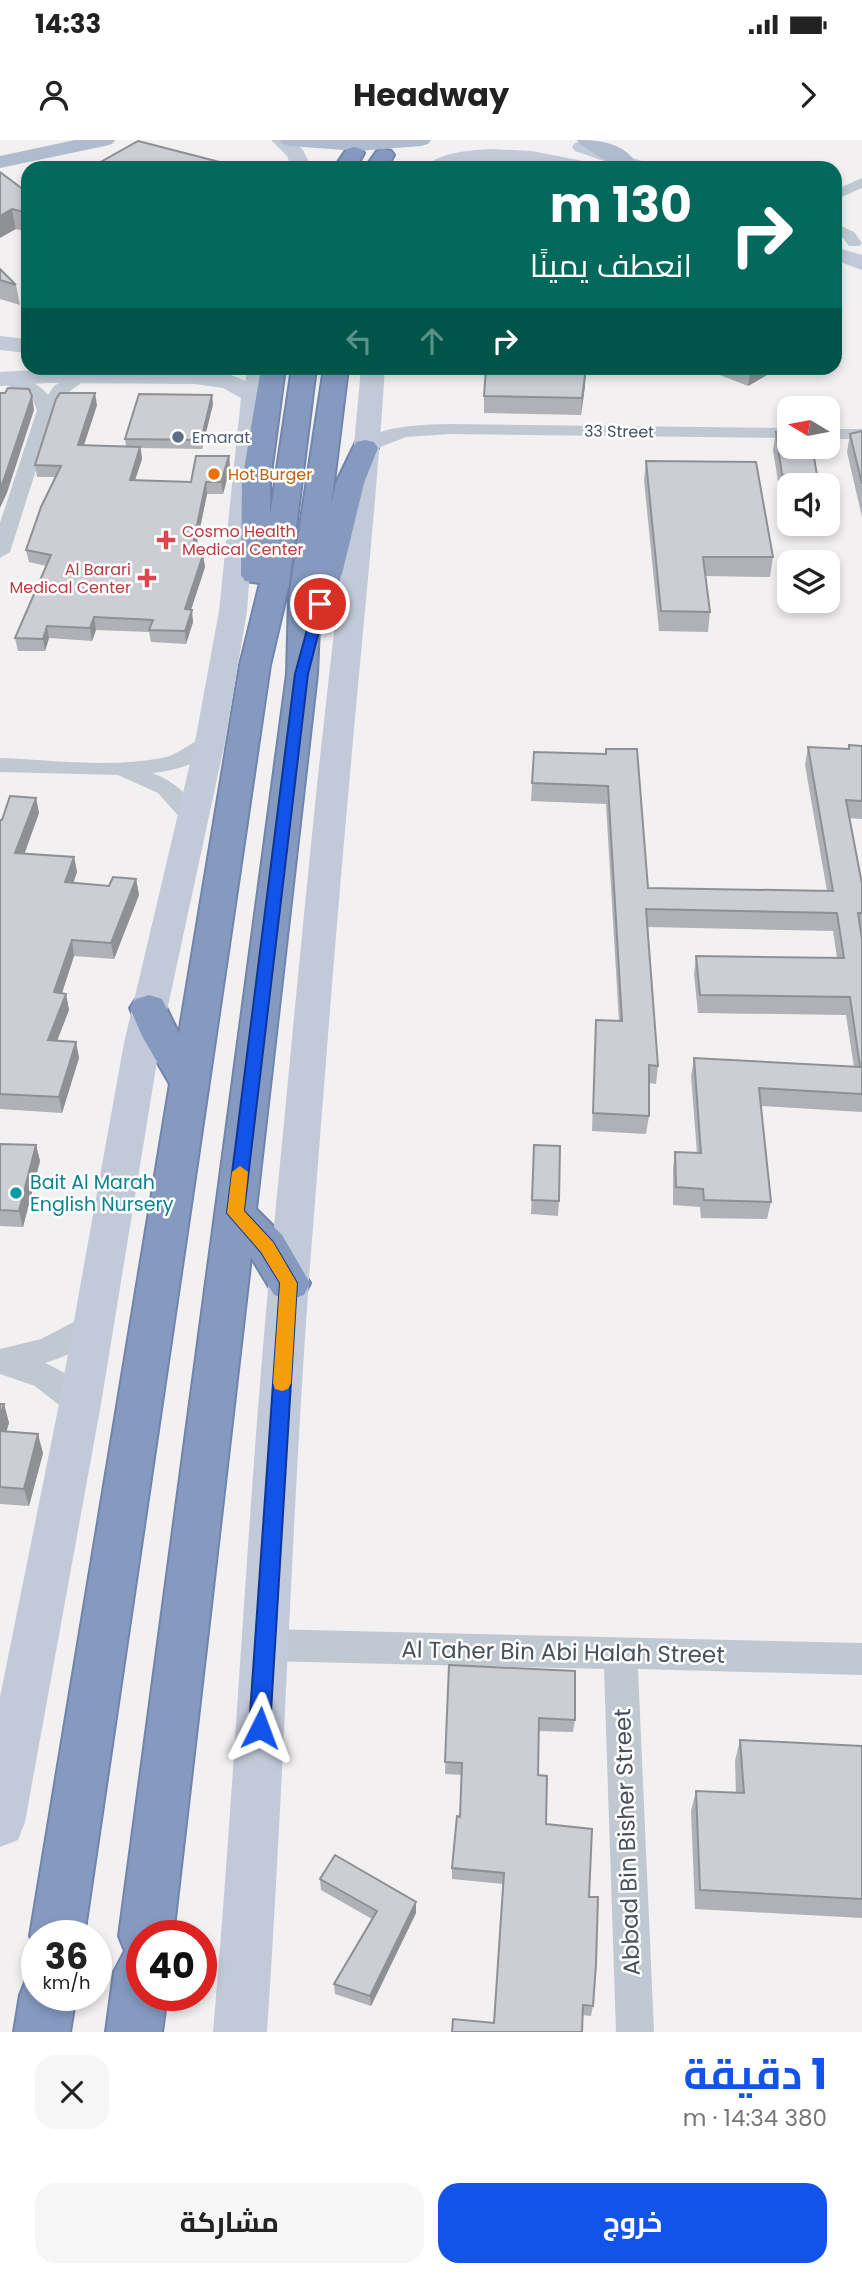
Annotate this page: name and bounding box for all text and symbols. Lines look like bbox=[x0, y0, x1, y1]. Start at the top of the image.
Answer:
text: 14:33 bbox=[35, 6, 101, 42]
text: Headway bbox=[353, 72, 509, 117]
icon: person bbox=[35, 76, 73, 114]
icon: forward bbox=[789, 76, 827, 114]
text: 130 m bbox=[550, 171, 692, 239]
icon: right bbox=[716, 189, 807, 280]
text: انعطف يمينًا bbox=[530, 243, 692, 288]
icon: left bbox=[340, 322, 378, 360]
icon: ahead bbox=[413, 322, 451, 360]
icon: right bbox=[486, 322, 524, 360]
north arrow bbox=[777, 396, 840, 458]
map controls bbox=[777, 396, 840, 613]
street label: 33 Street bbox=[584, 419, 654, 444]
place label: Emarat bbox=[192, 426, 250, 449]
marker: Emarat bbox=[170, 429, 186, 445]
place label: Hot Burger bbox=[228, 463, 312, 486]
marker: Hot Burger bbox=[206, 466, 222, 482]
button: sound bbox=[777, 473, 840, 536]
place label: Cosmo Health Medical Center bbox=[182, 520, 303, 561]
marker: Cosmo Health Medical Center bbox=[156, 530, 176, 550]
button: layers bbox=[777, 550, 840, 613]
place label: Al Barari Medical Center bbox=[10, 558, 131, 599]
marker: Al Barari Medical Center bbox=[137, 568, 157, 588]
pin bbox=[290, 574, 350, 634]
icon: arrive bbox=[301, 585, 339, 623]
place label: Bait Al Marah English Nursery bbox=[30, 1169, 174, 1218]
marker: Bait Al Marah English Nursery bbox=[8, 1185, 24, 1201]
street label: Al Taher Bin Abi Halah Street bbox=[401, 1633, 725, 1671]
position arrow bbox=[223, 1691, 297, 1765]
street label: Abbad Bin Bisher Street bbox=[606, 1708, 648, 1976]
speed limit sign: 40 bbox=[126, 1920, 217, 2011]
text: 36 bbox=[45, 1932, 88, 1981]
text: km/h bbox=[43, 1970, 90, 1995]
text: 1 دقيقة bbox=[684, 2045, 827, 2104]
button: close bbox=[35, 2055, 109, 2129]
text: 380 m · 14:34 bbox=[683, 2102, 827, 2134]
button: مشاركة bbox=[35, 2183, 424, 2263]
button: خروج bbox=[438, 2183, 827, 2263]

